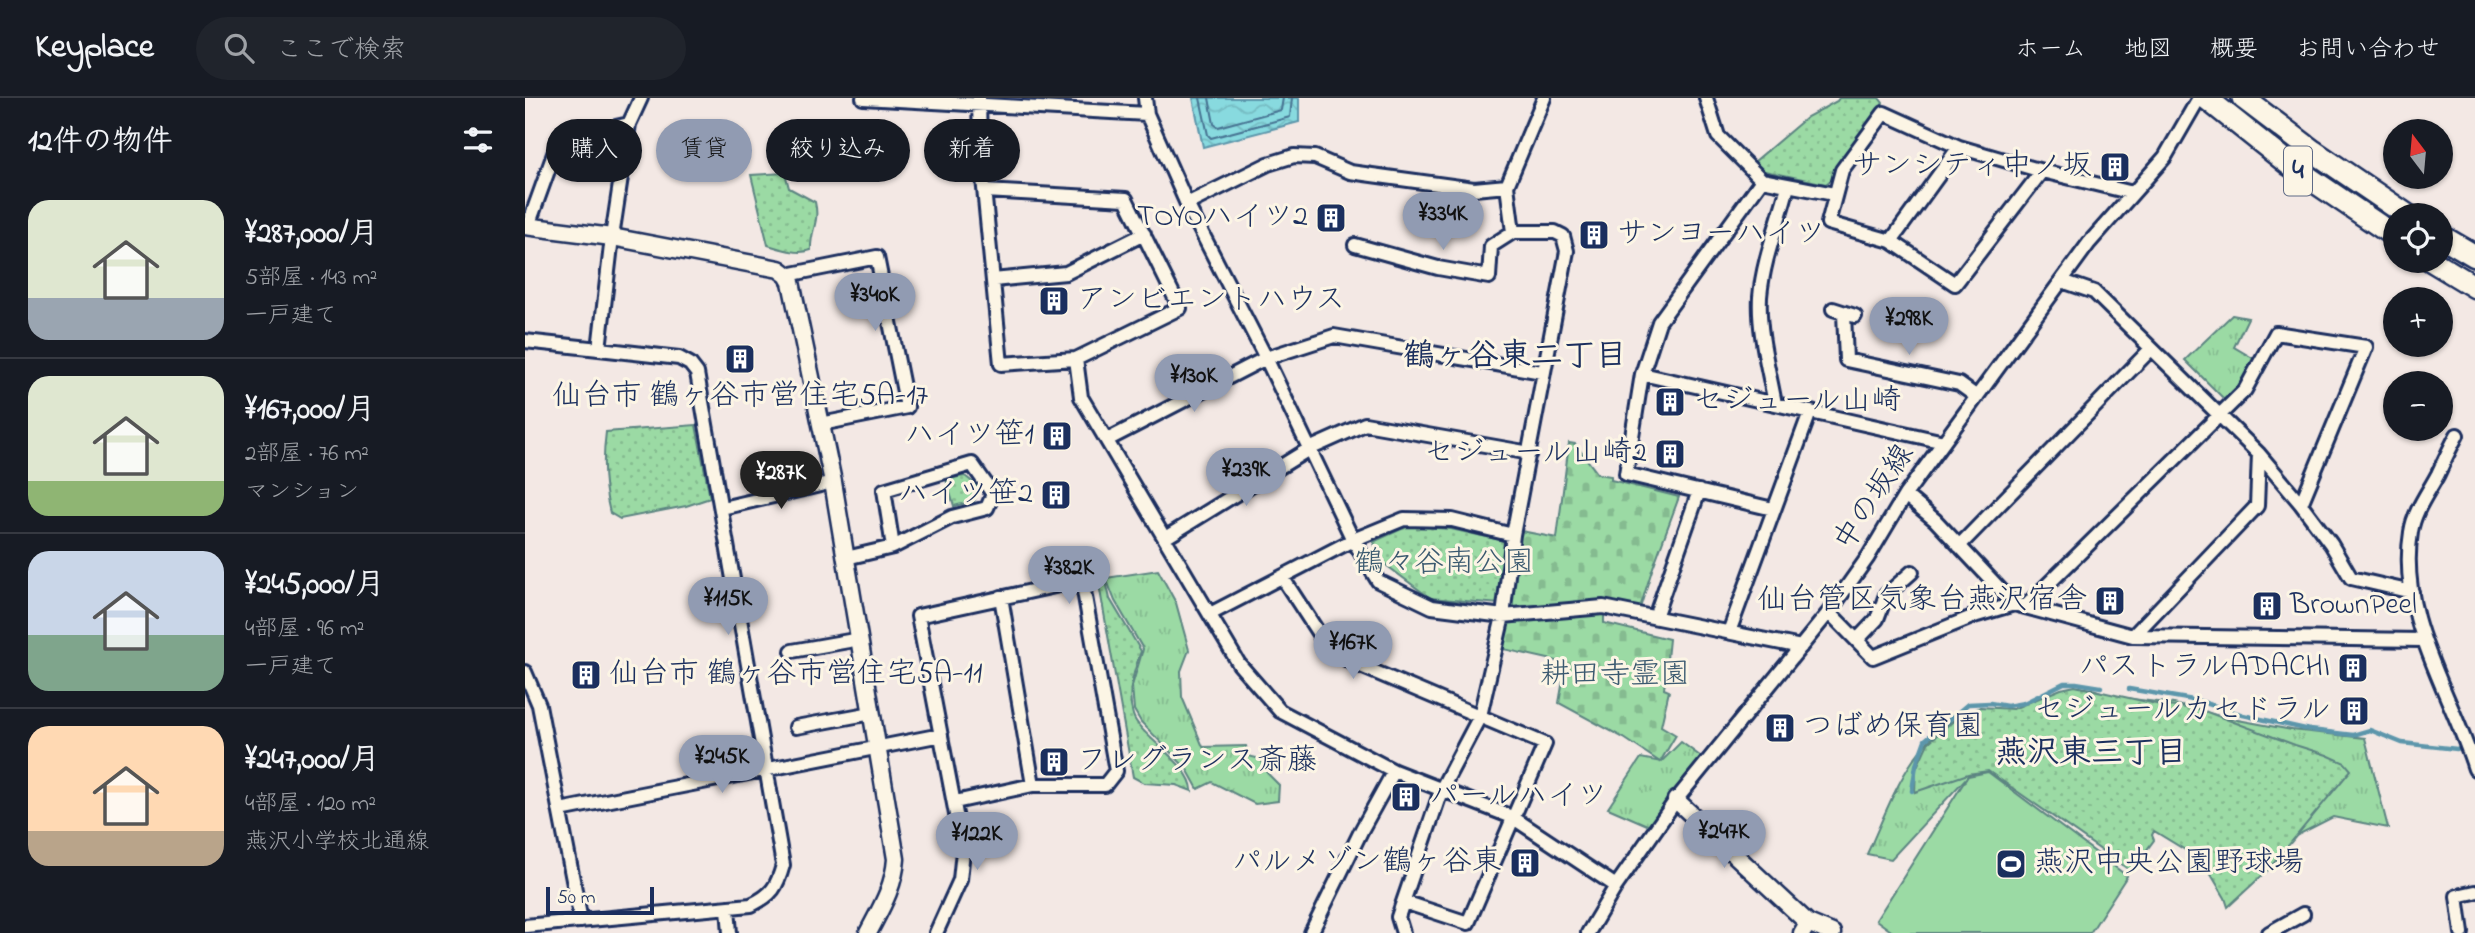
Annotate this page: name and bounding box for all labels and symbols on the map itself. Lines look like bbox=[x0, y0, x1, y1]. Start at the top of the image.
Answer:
north arrow bbox=[2383, 119, 2453, 189]
place label: サンシティ中ノ坂 bbox=[1852, 145, 2092, 189]
road number: 4 bbox=[2284, 146, 2312, 196]
building icon: サンシティ中ノ坂 bbox=[2098, 150, 2132, 184]
pin: ¥334K bbox=[1394, 192, 1492, 252]
place label: TOYOハイツ2 bbox=[1137, 196, 1308, 240]
building icon: TOYOハイツ2 bbox=[1314, 201, 1348, 235]
place label: サンヨーハイツ bbox=[1617, 213, 1825, 257]
building icon: サンヨーハイツ bbox=[1577, 218, 1611, 252]
pin: ¥340K bbox=[826, 274, 924, 333]
place label: アンビエントハウス bbox=[1077, 279, 1345, 323]
building icon: アンビエントハウス bbox=[1037, 284, 1071, 318]
pin: ¥298K bbox=[1860, 298, 1958, 357]
district label: 鶴ヶ谷東二丁目 bbox=[1403, 334, 1627, 381]
building icon: 仙台市 鶴ヶ谷市営住宅5A-17 bbox=[723, 342, 757, 376]
pin: ¥130K bbox=[1145, 354, 1243, 414]
place label: 仙台市 鶴ヶ谷市営住宅5A-17 bbox=[552, 375, 928, 419]
place label: セジュール山崎 bbox=[1693, 380, 1901, 424]
building icon: セジュール山崎 bbox=[1653, 385, 1687, 419]
place label: ハイツ笹1 bbox=[904, 414, 1034, 458]
building icon: ハイツ笹1 bbox=[1040, 419, 1074, 453]
place label: セジュール山崎2 bbox=[1424, 432, 1647, 476]
street label: 中の坂線 bbox=[1824, 436, 1926, 560]
building icon: セジュール山崎2 bbox=[1653, 437, 1687, 471]
pin: ¥239K bbox=[1197, 448, 1295, 508]
pin: ¥287K bbox=[732, 452, 830, 511]
place label: ハイツ笹2 bbox=[898, 473, 1033, 517]
building icon: ハイツ笹2 bbox=[1039, 478, 1073, 512]
park label: 鶴々谷南公園 bbox=[1354, 542, 1534, 586]
pin: ¥382K bbox=[1020, 546, 1118, 606]
pin: ¥115K bbox=[679, 578, 777, 637]
place label: 仙台管区気象台燕沢宿舎 bbox=[1757, 579, 2087, 623]
building icon: 仙台管区気象台燕沢宿舎 bbox=[2093, 584, 2127, 618]
place label: BrownPeel bbox=[2289, 584, 2417, 628]
building icon: BrownPeel bbox=[2250, 589, 2284, 623]
pin: ¥167K bbox=[1304, 622, 1402, 681]
place label: パストラルADACHI bbox=[2079, 646, 2330, 690]
building icon: パストラルADACHI bbox=[2336, 651, 2370, 685]
place label: 仙台市 鶴ヶ谷市営住宅5A-11 bbox=[609, 653, 982, 697]
park label: 耕田寺霊園 bbox=[1540, 654, 1690, 698]
building icon: 仙台市 鶴ヶ谷市営住宅5A-11 bbox=[569, 658, 603, 692]
place label: セジュールカセドラル bbox=[2034, 689, 2331, 733]
building icon: セジュールカセドラル bbox=[2337, 694, 2371, 728]
place label: つばめ保育園 bbox=[1803, 706, 1983, 750]
building icon: つばめ保育園 bbox=[1763, 711, 1797, 745]
district label: 燕沢東三丁目 bbox=[1995, 731, 2187, 778]
pin: ¥245K bbox=[673, 736, 771, 795]
place label: フレグランス斎藤 bbox=[1077, 740, 1317, 784]
building icon: フレグランス斎藤 bbox=[1037, 745, 1071, 779]
place label: パールハイツ bbox=[1429, 775, 1607, 819]
building icon: パールハイツ bbox=[1389, 780, 1423, 814]
pin: ¥247K bbox=[1675, 810, 1773, 870]
pin: ¥122K bbox=[928, 812, 1026, 872]
place label: パルメゾン鶴ヶ谷東 bbox=[1232, 841, 1502, 885]
place label: 燕沢中央公園野球場 bbox=[2034, 842, 2304, 886]
building icon: パルメゾン鶴ヶ谷東 bbox=[1508, 846, 1542, 880]
sports icon: 燕沢中央公園野球場 bbox=[1994, 847, 2028, 881]
scale bar bbox=[546, 884, 655, 916]

